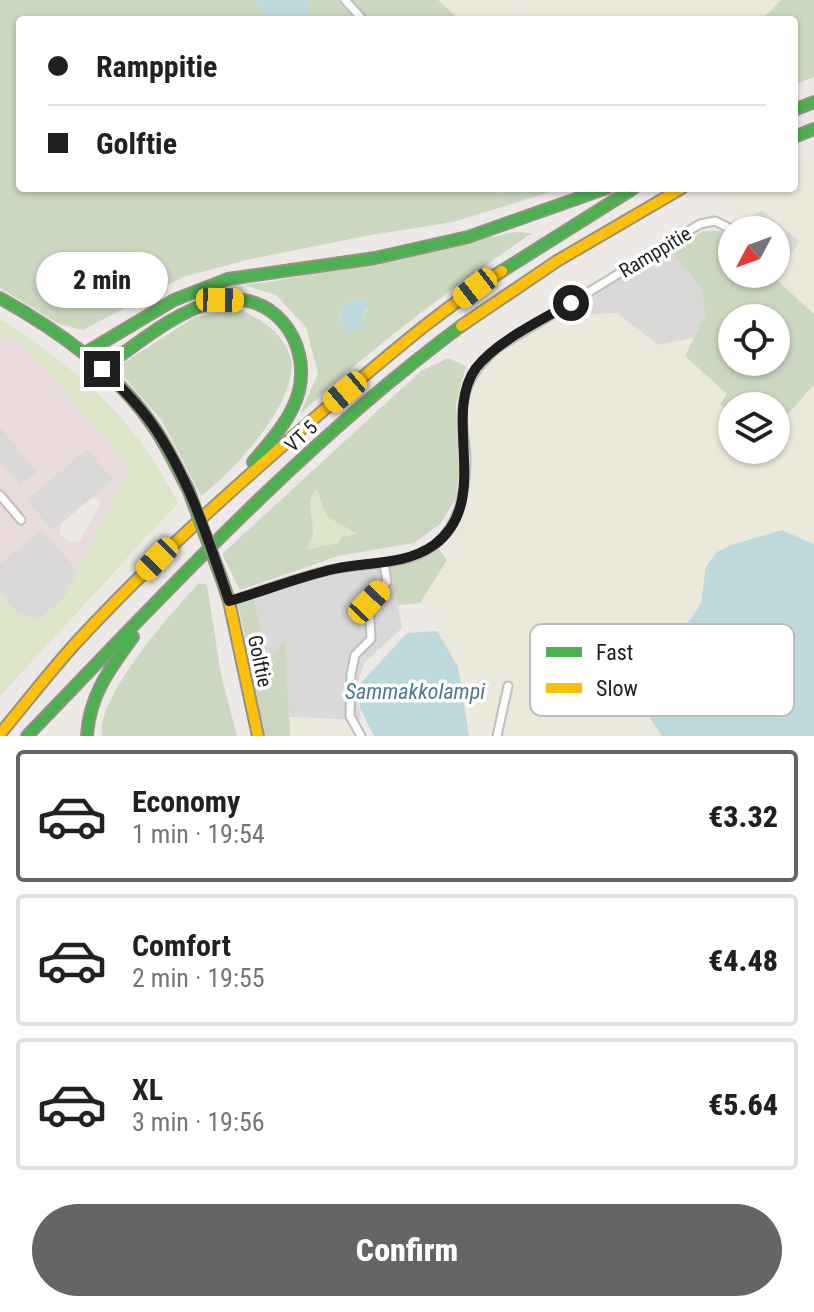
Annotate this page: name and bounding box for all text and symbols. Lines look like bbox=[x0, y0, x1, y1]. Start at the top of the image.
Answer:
text: Ramppitie bbox=[96, 49, 217, 84]
text: Golftie bbox=[96, 126, 177, 161]
north arrow bbox=[718, 216, 790, 288]
map controls bbox=[718, 216, 790, 464]
street label: Ramppitie bbox=[615, 221, 695, 283]
callout: 2 min bbox=[36, 253, 168, 309]
car bbox=[449, 264, 501, 312]
text: 2 min bbox=[73, 265, 131, 295]
route start bbox=[553, 285, 589, 321]
car bbox=[196, 288, 244, 312]
button: locate bbox=[718, 304, 790, 376]
route end bbox=[84, 351, 120, 387]
car bbox=[319, 367, 371, 417]
button: layers bbox=[718, 392, 790, 464]
street label: VT 5 bbox=[280, 415, 322, 457]
car bbox=[132, 533, 182, 585]
car bbox=[344, 576, 394, 628]
legend bbox=[530, 624, 794, 716]
street label: Golftie bbox=[243, 633, 277, 689]
text: Fast bbox=[596, 640, 633, 665]
text: Slow bbox=[596, 676, 638, 701]
water label: Sammakkolampi bbox=[345, 679, 485, 704]
icon: car bbox=[36, 780, 108, 852]
text: Economy bbox=[132, 784, 240, 819]
text: €3.32 bbox=[708, 799, 778, 834]
text: 1 min · 19:54 bbox=[132, 819, 265, 849]
icon: car bbox=[36, 924, 108, 996]
text: Comfort bbox=[132, 928, 231, 963]
text: €4.48 bbox=[708, 943, 778, 978]
text: 2 min · 19:55 bbox=[132, 963, 265, 993]
icon: car bbox=[36, 1068, 108, 1140]
text: XL bbox=[132, 1072, 163, 1107]
text: €5.64 bbox=[708, 1087, 778, 1122]
text: 3 min · 19:56 bbox=[132, 1107, 265, 1137]
button: Confirm bbox=[32, 1204, 782, 1296]

